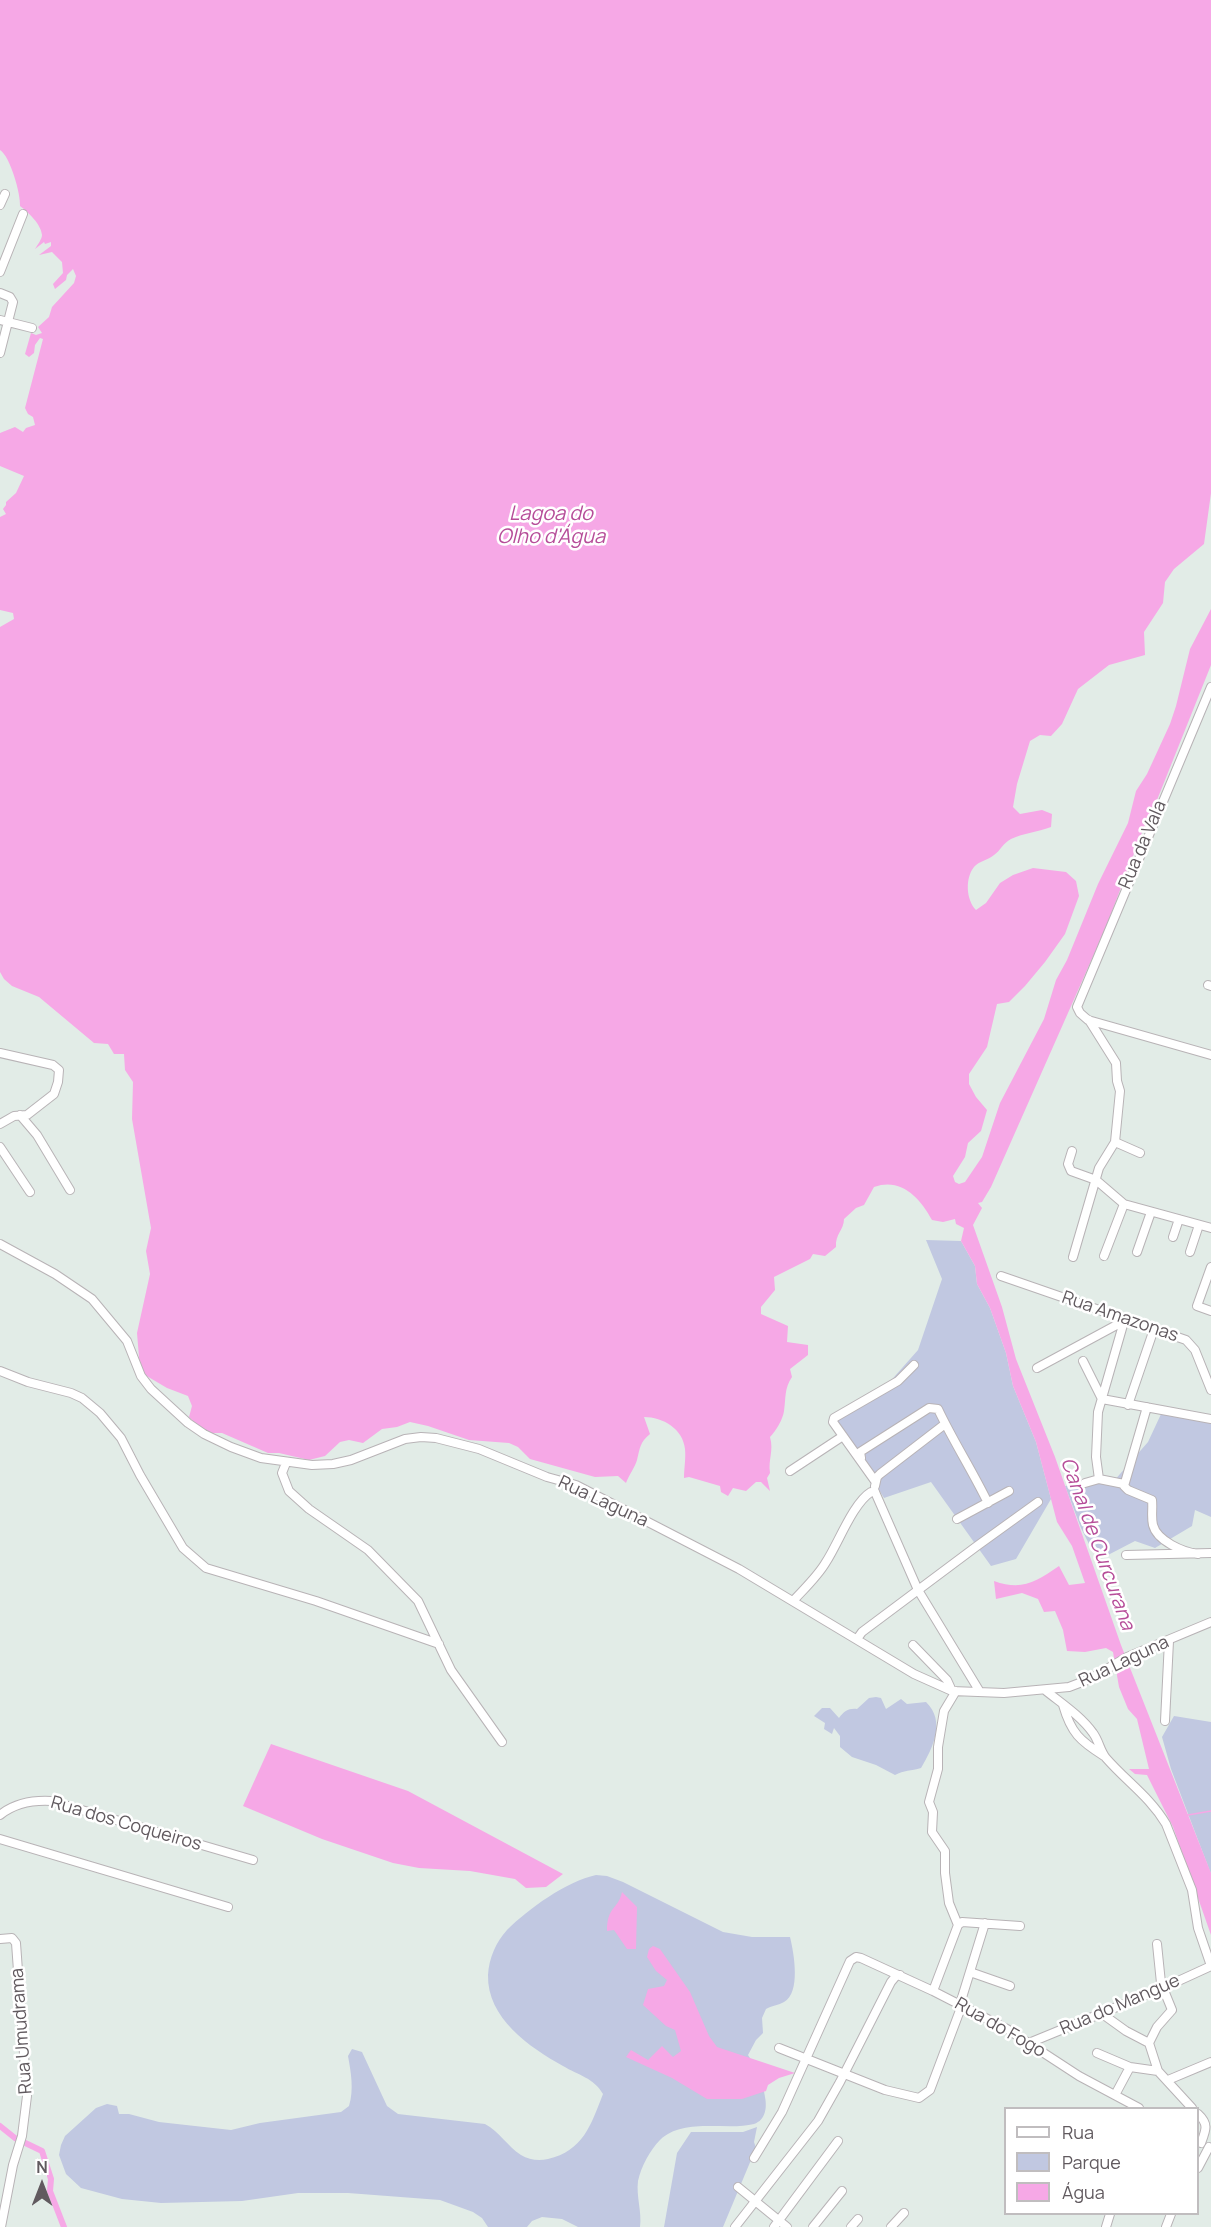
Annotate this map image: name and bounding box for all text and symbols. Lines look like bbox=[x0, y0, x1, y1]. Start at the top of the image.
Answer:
water label: Lagoa do Olho d'Água bbox=[497, 502, 605, 549]
street label: Rua da Vala bbox=[1115, 797, 1171, 893]
street label: Rua Amazonas bbox=[1059, 1287, 1181, 1347]
water label: Canal de Curcurana bbox=[1055, 1455, 1139, 1633]
street label: Rua Laguna bbox=[555, 1472, 651, 1532]
street label: Rua Laguna bbox=[1076, 1632, 1172, 1692]
street label: Rua dos Coqueiros bbox=[48, 1792, 204, 1856]
street label: Rua Umudrama bbox=[7, 1967, 37, 2095]
street label: Rua do Mangue bbox=[1057, 1970, 1183, 2040]
street label: Rua do Fogo bbox=[951, 1993, 1049, 2063]
legend bbox=[1004, 2107, 1199, 2215]
text: Rua bbox=[1062, 2120, 1094, 2144]
text: Parque bbox=[1062, 2150, 1121, 2174]
north arrow bbox=[12, 2155, 72, 2215]
text: N bbox=[36, 2156, 48, 2178]
text: Água bbox=[1062, 2180, 1105, 2204]

